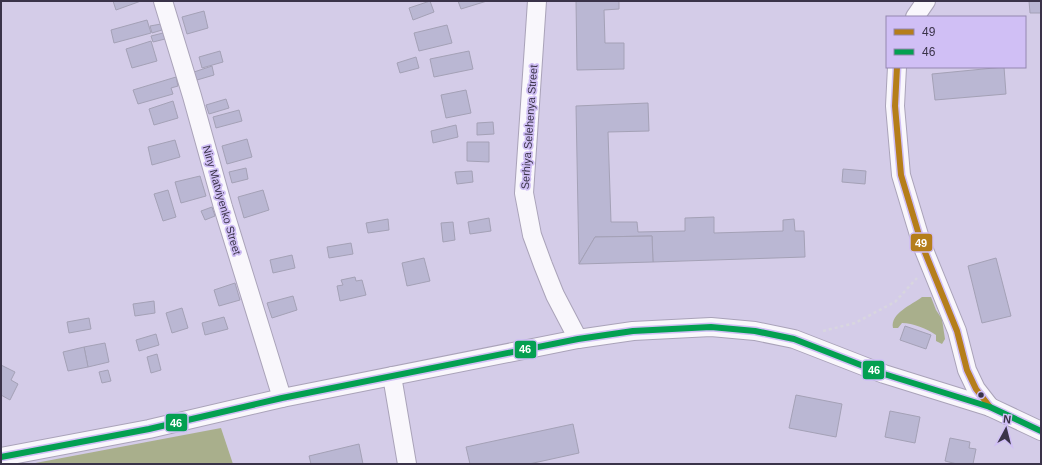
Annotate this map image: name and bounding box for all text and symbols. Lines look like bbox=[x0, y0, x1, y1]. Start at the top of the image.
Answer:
legend bbox=[886, 16, 1026, 68]
text: 49 bbox=[922, 25, 936, 39]
text: 46 bbox=[922, 45, 936, 59]
street label: Serhiya Selehenya Street bbox=[519, 64, 539, 190]
street label: Niny Matviyenko Street bbox=[201, 144, 243, 256]
line badge: 49 bbox=[910, 233, 933, 252]
text: 49 bbox=[915, 237, 927, 249]
line badge: 46 bbox=[514, 340, 537, 359]
text: 46 bbox=[519, 343, 531, 355]
line badge: 46 bbox=[862, 360, 885, 380]
text: 46 bbox=[868, 364, 880, 376]
unlabelled marker bbox=[976, 390, 986, 400]
north arrow bbox=[986, 409, 1026, 449]
line badge: 46 bbox=[165, 413, 188, 432]
text: N bbox=[1003, 413, 1012, 426]
text: 46 bbox=[170, 417, 182, 429]

